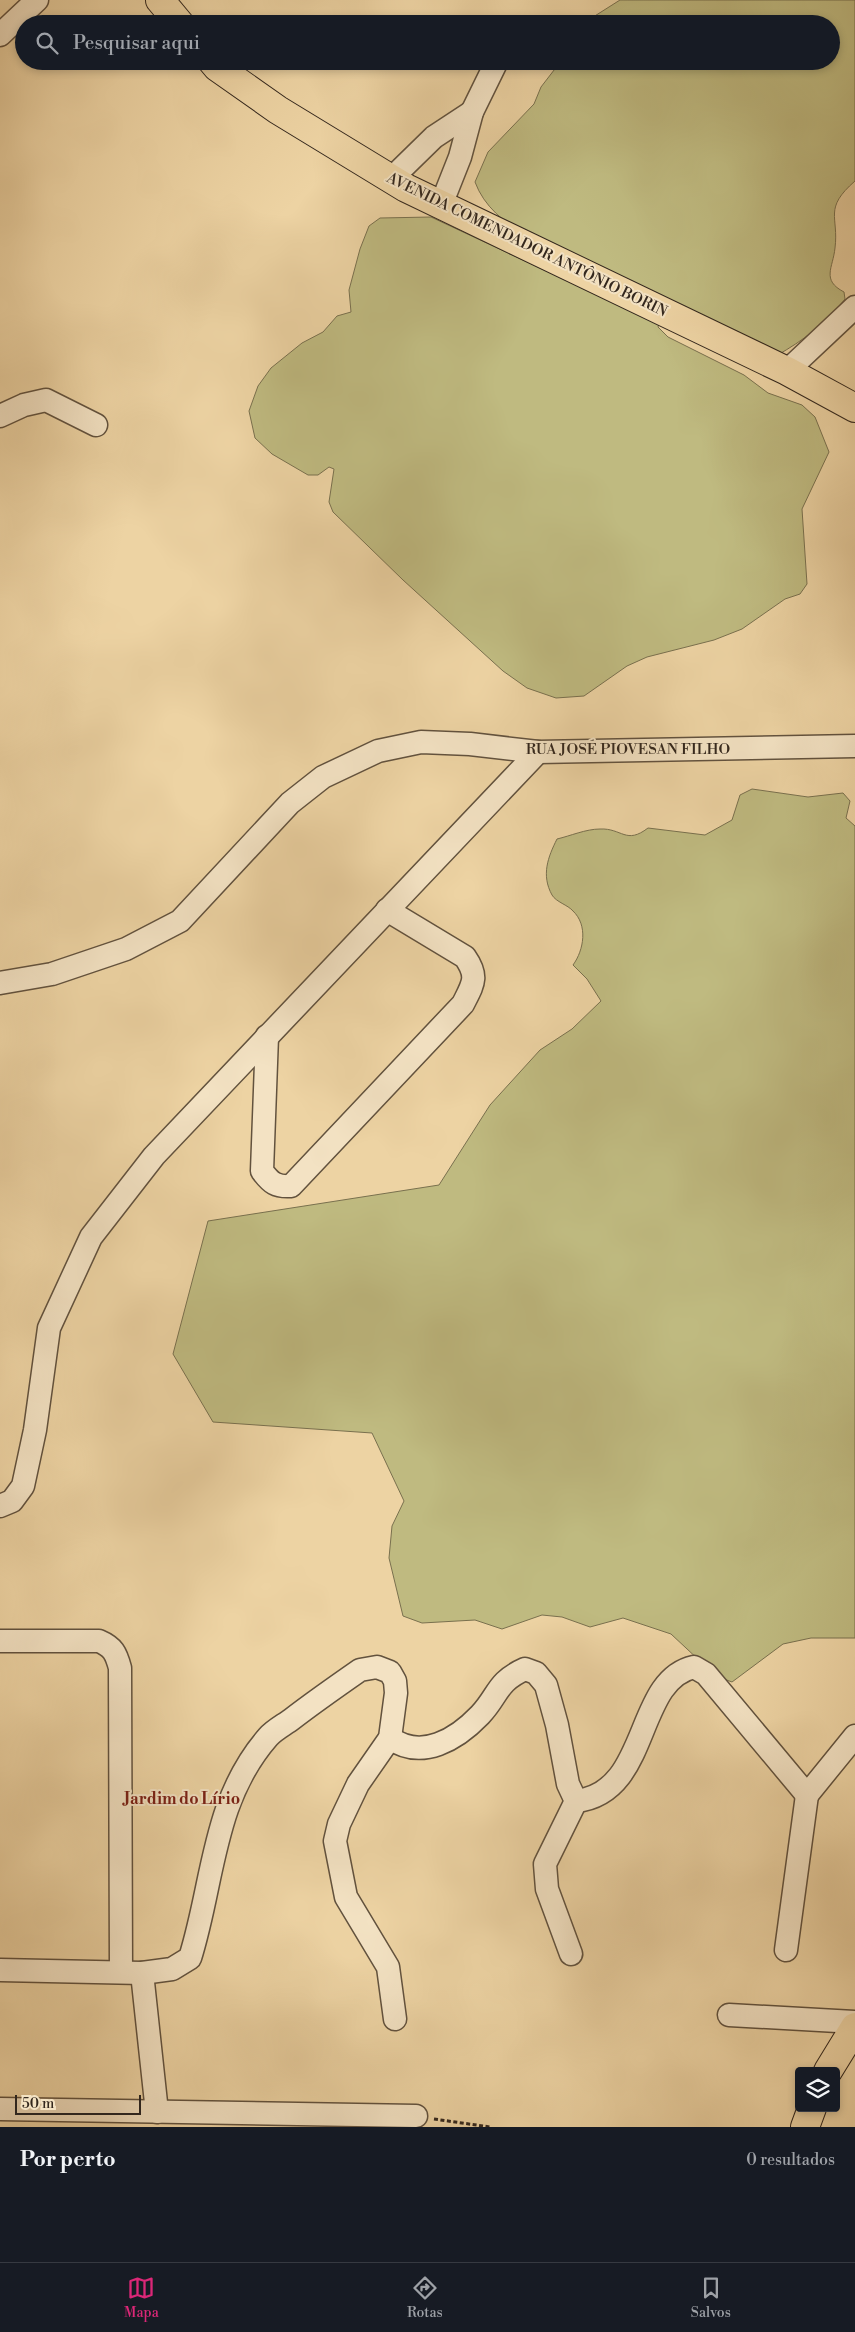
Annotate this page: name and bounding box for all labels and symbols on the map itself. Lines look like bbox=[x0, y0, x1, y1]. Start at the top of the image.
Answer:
street label: AVENIDA COMENDADOR ANTÔNIO BORIN bbox=[383, 167, 671, 321]
street label: RUA JOSÉ PIOVESAN FILHO bbox=[526, 739, 731, 759]
district label: Jardim do Lírio bbox=[122, 1789, 240, 1809]
scale bar bbox=[15, 2092, 141, 2115]

